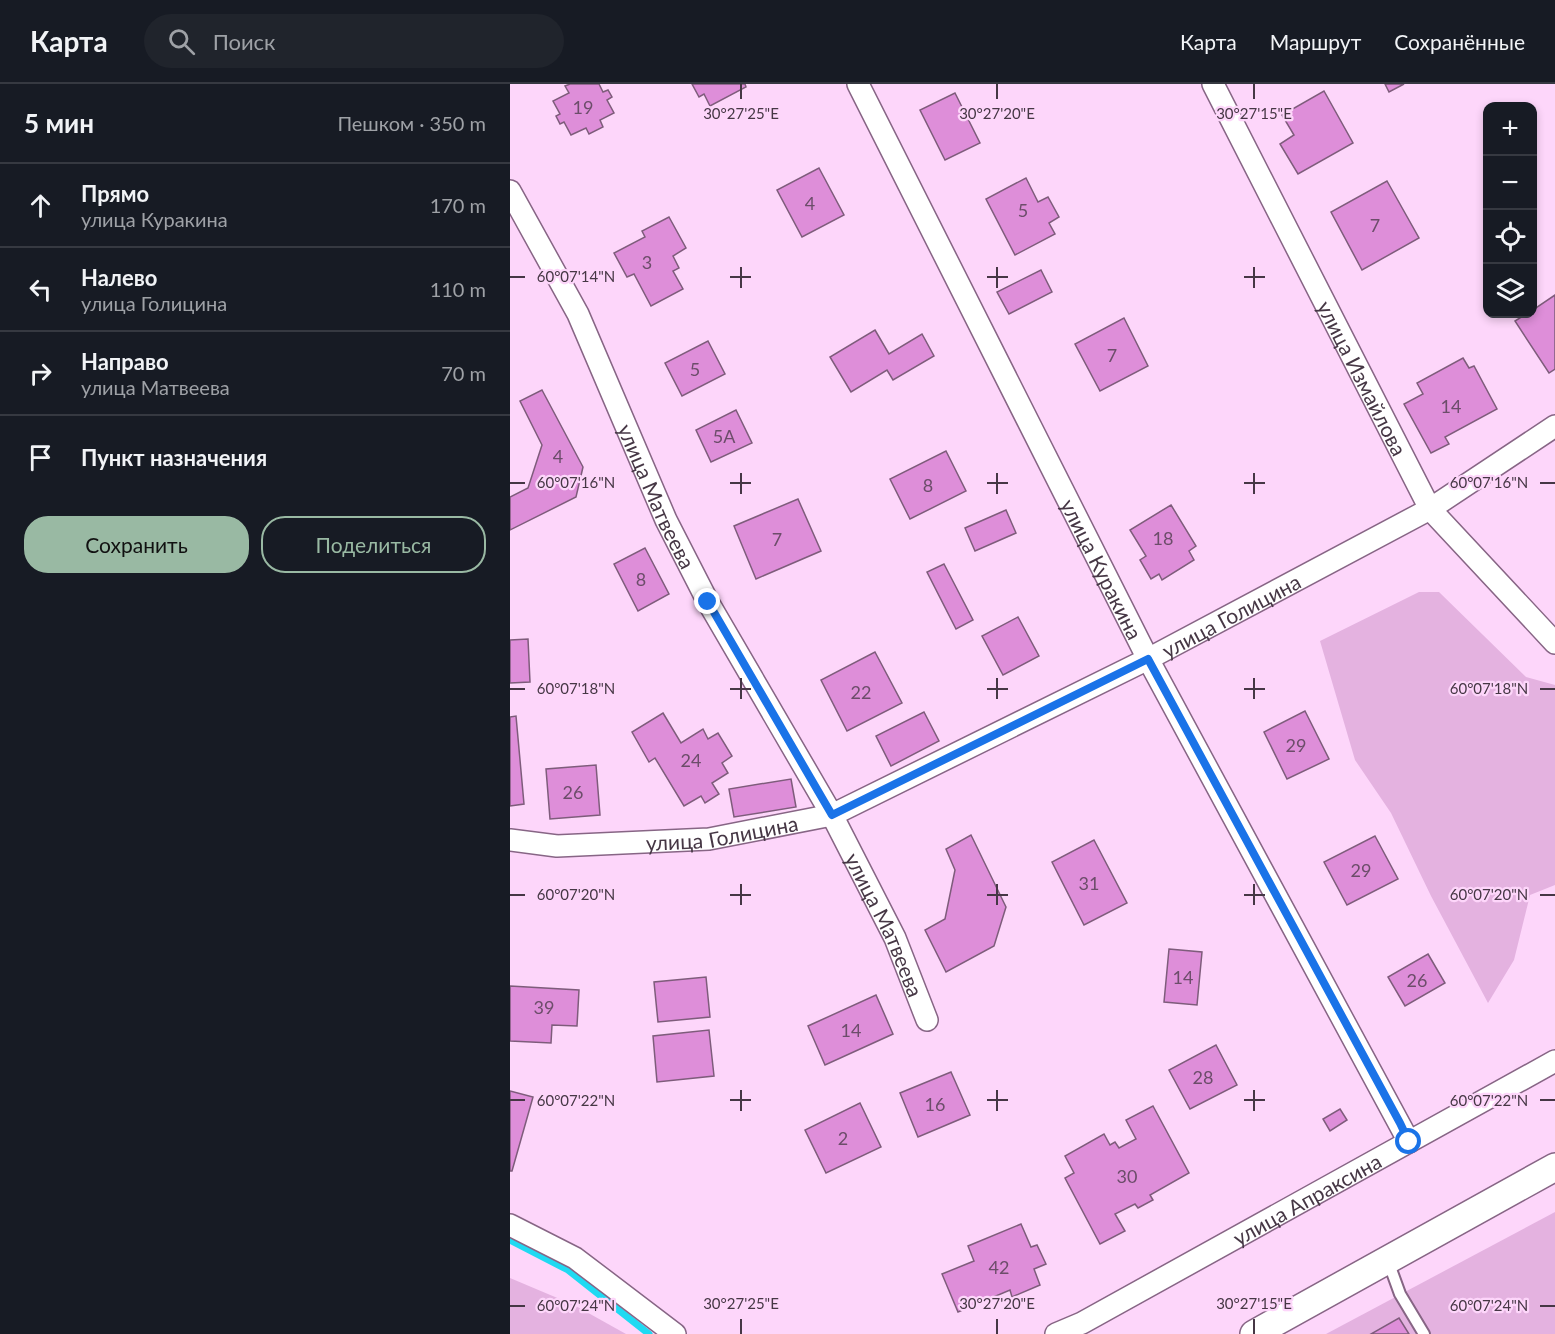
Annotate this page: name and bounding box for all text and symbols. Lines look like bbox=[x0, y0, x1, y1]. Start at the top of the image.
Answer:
search box bbox=[144, 14, 564, 68]
text: Карта bbox=[30, 24, 108, 58]
icon: search bbox=[165, 25, 198, 58]
text: Поиск bbox=[213, 28, 276, 55]
text: Карта bbox=[1180, 29, 1237, 54]
text: Маршрут bbox=[1270, 29, 1361, 54]
text: Сохранённые bbox=[1394, 29, 1525, 54]
house number: 19 bbox=[573, 96, 593, 118]
map controls bbox=[1483, 102, 1537, 318]
button: + bbox=[1483, 102, 1537, 156]
text: 30°27'25"E bbox=[703, 104, 779, 122]
text: 30°27'20"E bbox=[959, 104, 1035, 122]
text: 30°27'15"E bbox=[1216, 104, 1292, 122]
text: 5 мин bbox=[24, 107, 94, 139]
text: Пешком · 350 m bbox=[337, 111, 486, 135]
button: − bbox=[1483, 156, 1537, 210]
text: Прямо bbox=[81, 180, 149, 207]
icon: ahead bbox=[24, 189, 57, 222]
house number: 4 bbox=[805, 192, 815, 214]
text: 170 m bbox=[430, 193, 486, 217]
house number: 5 bbox=[1018, 199, 1028, 221]
text: улица Куракина bbox=[81, 207, 228, 231]
button: locate bbox=[1483, 210, 1537, 264]
house number: 7 bbox=[1370, 214, 1380, 236]
house number: 3 bbox=[642, 251, 652, 273]
text: Налево bbox=[81, 264, 157, 291]
button: layers bbox=[1483, 264, 1537, 318]
text: 60°07'14"N bbox=[537, 267, 615, 285]
icon: left bbox=[24, 273, 57, 306]
text: 110 m bbox=[430, 277, 486, 301]
text: улица Голицина bbox=[81, 291, 227, 315]
street label: улица Измайлова bbox=[1313, 296, 1413, 459]
house number: 7 bbox=[1107, 344, 1117, 366]
text: Направо bbox=[81, 348, 169, 375]
icon: right bbox=[24, 357, 57, 390]
house number: 5 bbox=[690, 358, 700, 380]
text: 70 m bbox=[441, 361, 486, 385]
text: улица Матвеева bbox=[81, 375, 230, 399]
house number: 14 bbox=[1441, 395, 1461, 417]
street label: улица Матвеева bbox=[614, 420, 701, 573]
house number: 5А bbox=[713, 425, 736, 447]
icon: arrive bbox=[24, 441, 57, 474]
text: Пункт назначения bbox=[81, 444, 267, 471]
house number: 4 bbox=[553, 445, 563, 467]
text: 60°07'16"N bbox=[537, 473, 615, 491]
text: 60°07'16"N bbox=[1450, 473, 1528, 491]
house number: 8 bbox=[923, 474, 933, 496]
street label: улица Куракина bbox=[1057, 494, 1148, 643]
button: Сохранить bbox=[24, 516, 249, 573]
button: Поделиться bbox=[261, 516, 486, 573]
house number: 18 bbox=[1153, 527, 1173, 549]
house number: 7 bbox=[772, 528, 782, 550]
house number: 8 bbox=[636, 568, 646, 590]
street label: улица Голицина bbox=[1157, 568, 1304, 662]
route end bbox=[694, 588, 720, 614]
text: 60°07'18"N bbox=[537, 679, 615, 697]
text: 60°07'18"N bbox=[1450, 679, 1528, 697]
house number: 22 bbox=[851, 681, 871, 703]
house number: 29 bbox=[1286, 734, 1306, 756]
house number: 24 bbox=[681, 749, 701, 771]
house number: 26 bbox=[563, 781, 583, 803]
street label: улица Голицина bbox=[645, 809, 800, 854]
street label: улица Матвеева bbox=[841, 848, 929, 1000]
house number: 29 bbox=[1351, 859, 1371, 881]
house number: 31 bbox=[1079, 872, 1099, 894]
text: 60°07'20"N bbox=[537, 885, 615, 903]
text: 60°07'20"N bbox=[1450, 885, 1528, 903]
house number: 14 bbox=[1173, 966, 1193, 988]
house number: 26 bbox=[1407, 969, 1427, 991]
house number: 39 bbox=[534, 996, 554, 1018]
house number: 14 bbox=[841, 1019, 861, 1041]
house number: 28 bbox=[1193, 1066, 1213, 1088]
text: 60°07'22"N bbox=[537, 1091, 615, 1109]
text: 60°07'22"N bbox=[1450, 1091, 1528, 1109]
house number: 16 bbox=[925, 1093, 945, 1115]
house number: 2 bbox=[838, 1127, 848, 1149]
route start bbox=[1395, 1128, 1421, 1154]
street label: улица Апраксина bbox=[1228, 1147, 1385, 1250]
house number: 30 bbox=[1117, 1165, 1137, 1187]
house number: 42 bbox=[989, 1256, 1009, 1278]
text: 30°27'25"E bbox=[703, 1294, 779, 1312]
text: 30°27'20"E bbox=[959, 1294, 1035, 1312]
text: 30°27'15"E bbox=[1216, 1294, 1292, 1312]
text: 60°07'24"N bbox=[537, 1296, 615, 1314]
text: 60°07'24"N bbox=[1450, 1296, 1528, 1314]

